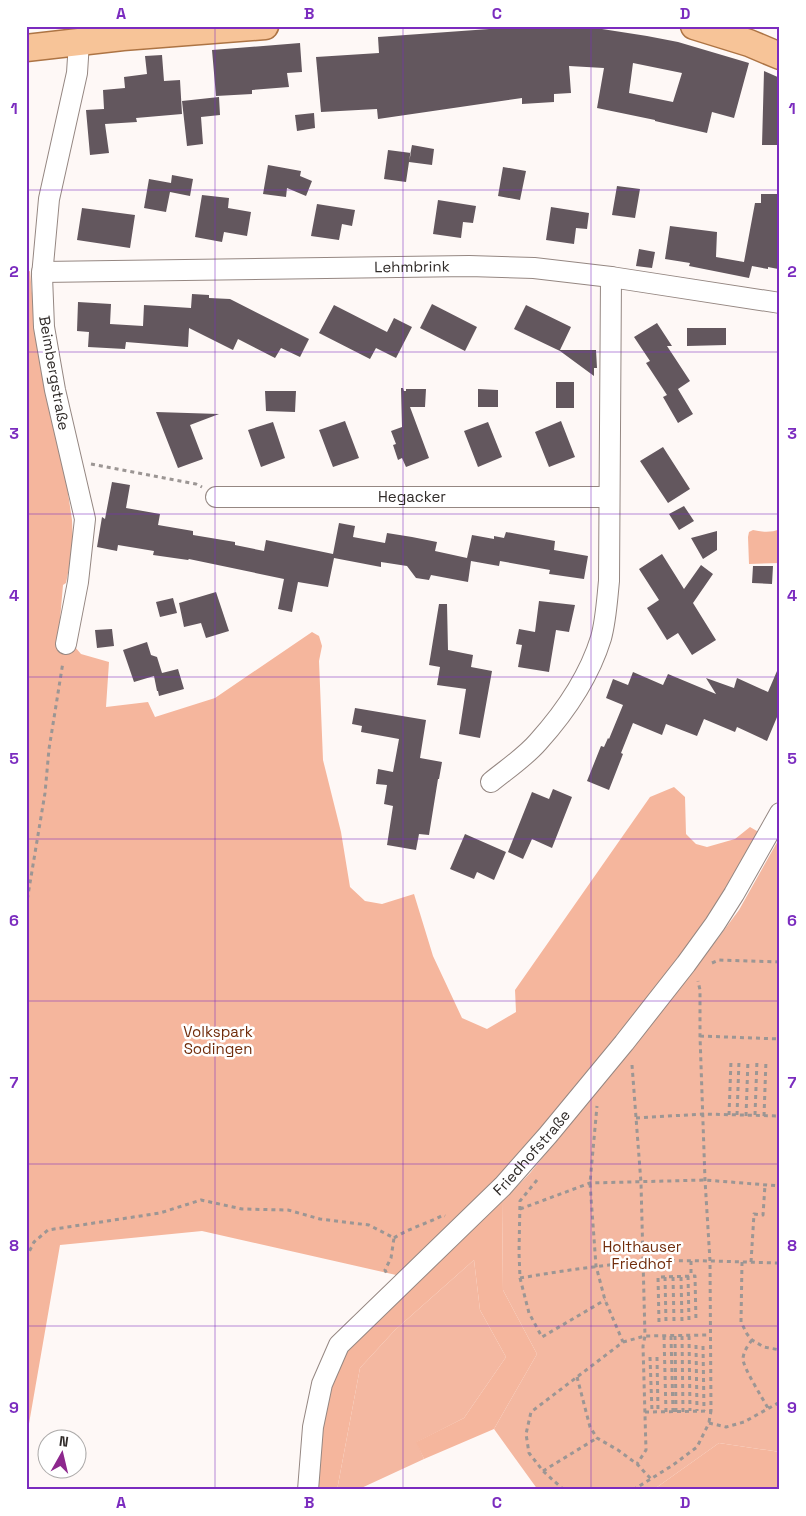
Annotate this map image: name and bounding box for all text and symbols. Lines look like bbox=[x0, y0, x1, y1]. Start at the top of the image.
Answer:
text: A bbox=[116, 3, 126, 24]
text: B bbox=[304, 3, 314, 24]
text: C bbox=[492, 3, 502, 24]
text: D bbox=[680, 3, 690, 24]
text: 1 bbox=[10, 98, 18, 119]
text: 1 bbox=[788, 98, 796, 119]
street label: Lehmbrink bbox=[374, 256, 450, 276]
text: 2 bbox=[9, 261, 19, 282]
text: 2 bbox=[787, 261, 797, 282]
street label: Beimbergstraße bbox=[35, 314, 74, 432]
text: 3 bbox=[9, 423, 19, 444]
text: 3 bbox=[787, 423, 797, 444]
street label: Hegacker bbox=[378, 487, 446, 506]
text: 4 bbox=[9, 585, 19, 606]
text: 4 bbox=[787, 585, 797, 606]
text: 5 bbox=[9, 748, 19, 769]
text: 5 bbox=[787, 748, 797, 769]
text: 6 bbox=[9, 910, 19, 931]
text: 6 bbox=[787, 910, 797, 931]
park label: Volkspark Sodingen bbox=[183, 1022, 253, 1058]
text: 7 bbox=[10, 1072, 19, 1093]
text: 7 bbox=[788, 1072, 797, 1093]
street label: Friedhofstraße bbox=[489, 1106, 574, 1199]
text: 8 bbox=[9, 1235, 19, 1256]
text: 8 bbox=[787, 1235, 797, 1256]
park label: Holthauser Friedhof bbox=[603, 1237, 682, 1273]
text: 9 bbox=[9, 1397, 19, 1418]
text: 9 bbox=[787, 1397, 797, 1418]
north arrow bbox=[38, 1428, 88, 1478]
text: N bbox=[58, 1432, 70, 1451]
text: A bbox=[116, 1492, 126, 1513]
text: B bbox=[304, 1492, 314, 1513]
text: C bbox=[492, 1492, 502, 1513]
text: D bbox=[680, 1492, 690, 1513]

